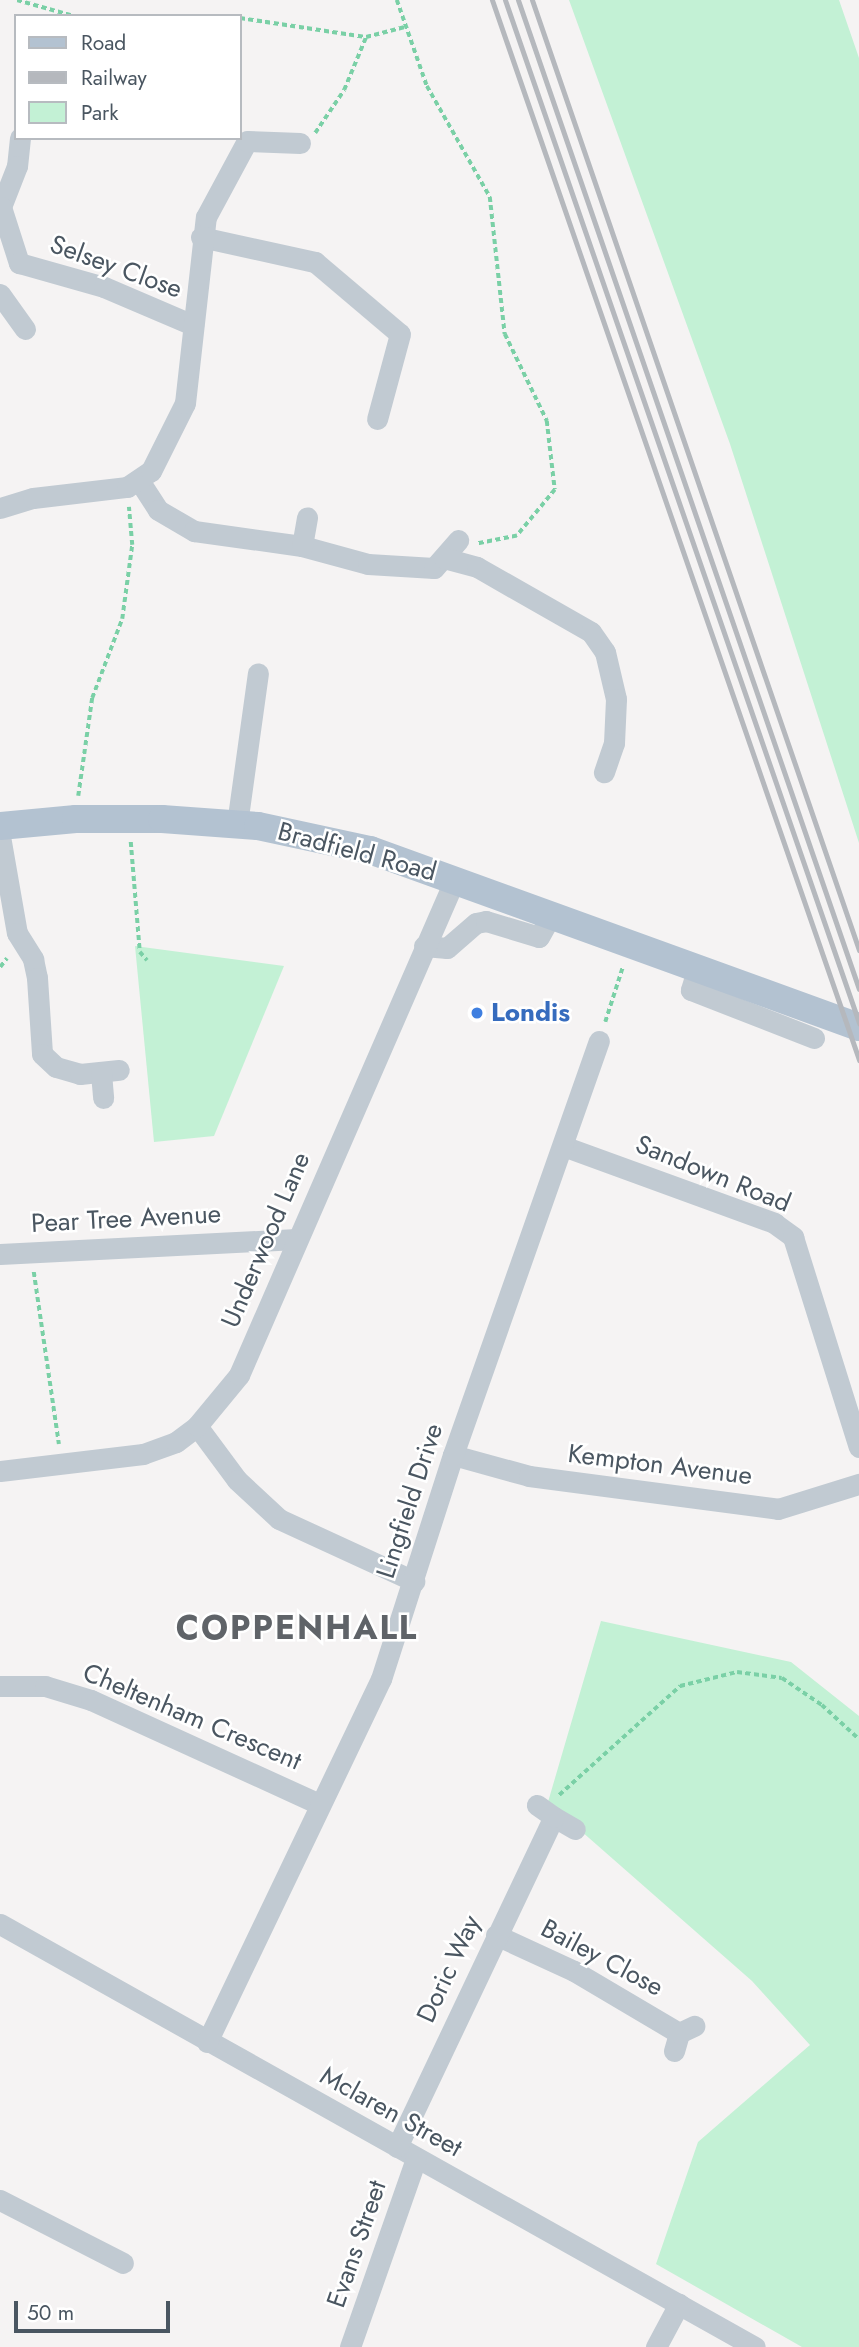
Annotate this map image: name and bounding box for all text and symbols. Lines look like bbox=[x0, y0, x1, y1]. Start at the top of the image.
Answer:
legend bbox=[14, 14, 242, 140]
text: Road bbox=[81, 28, 126, 58]
text: Railway bbox=[81, 63, 147, 93]
text: Park bbox=[81, 98, 118, 128]
street label: Selsey Close bbox=[46, 229, 186, 305]
street label: Bradfield Road bbox=[274, 816, 440, 888]
place label: Londis bbox=[491, 997, 570, 1029]
marker: Londis bbox=[469, 1005, 485, 1021]
street label: Sandown Road bbox=[631, 1129, 795, 1219]
street label: Underwood Lane bbox=[215, 1148, 317, 1332]
street label: Pear Tree Avenue bbox=[30, 1198, 222, 1240]
street label: Lingfield Drive bbox=[370, 1420, 450, 1582]
street label: Kempton Avenue bbox=[566, 1438, 754, 1492]
district label: COPPENHALL bbox=[177, 1608, 417, 1648]
street label: Cheltenham Crescent bbox=[78, 1657, 306, 1777]
street label: Doric Way bbox=[411, 1910, 487, 2028]
street label: Bailey Close bbox=[536, 1913, 668, 2003]
street label: Mclaren Street bbox=[315, 2060, 467, 2164]
street label: Evans Street bbox=[321, 2176, 393, 2312]
scale bar bbox=[18, 2288, 173, 2332]
text: 50 m bbox=[27, 2298, 74, 2328]

